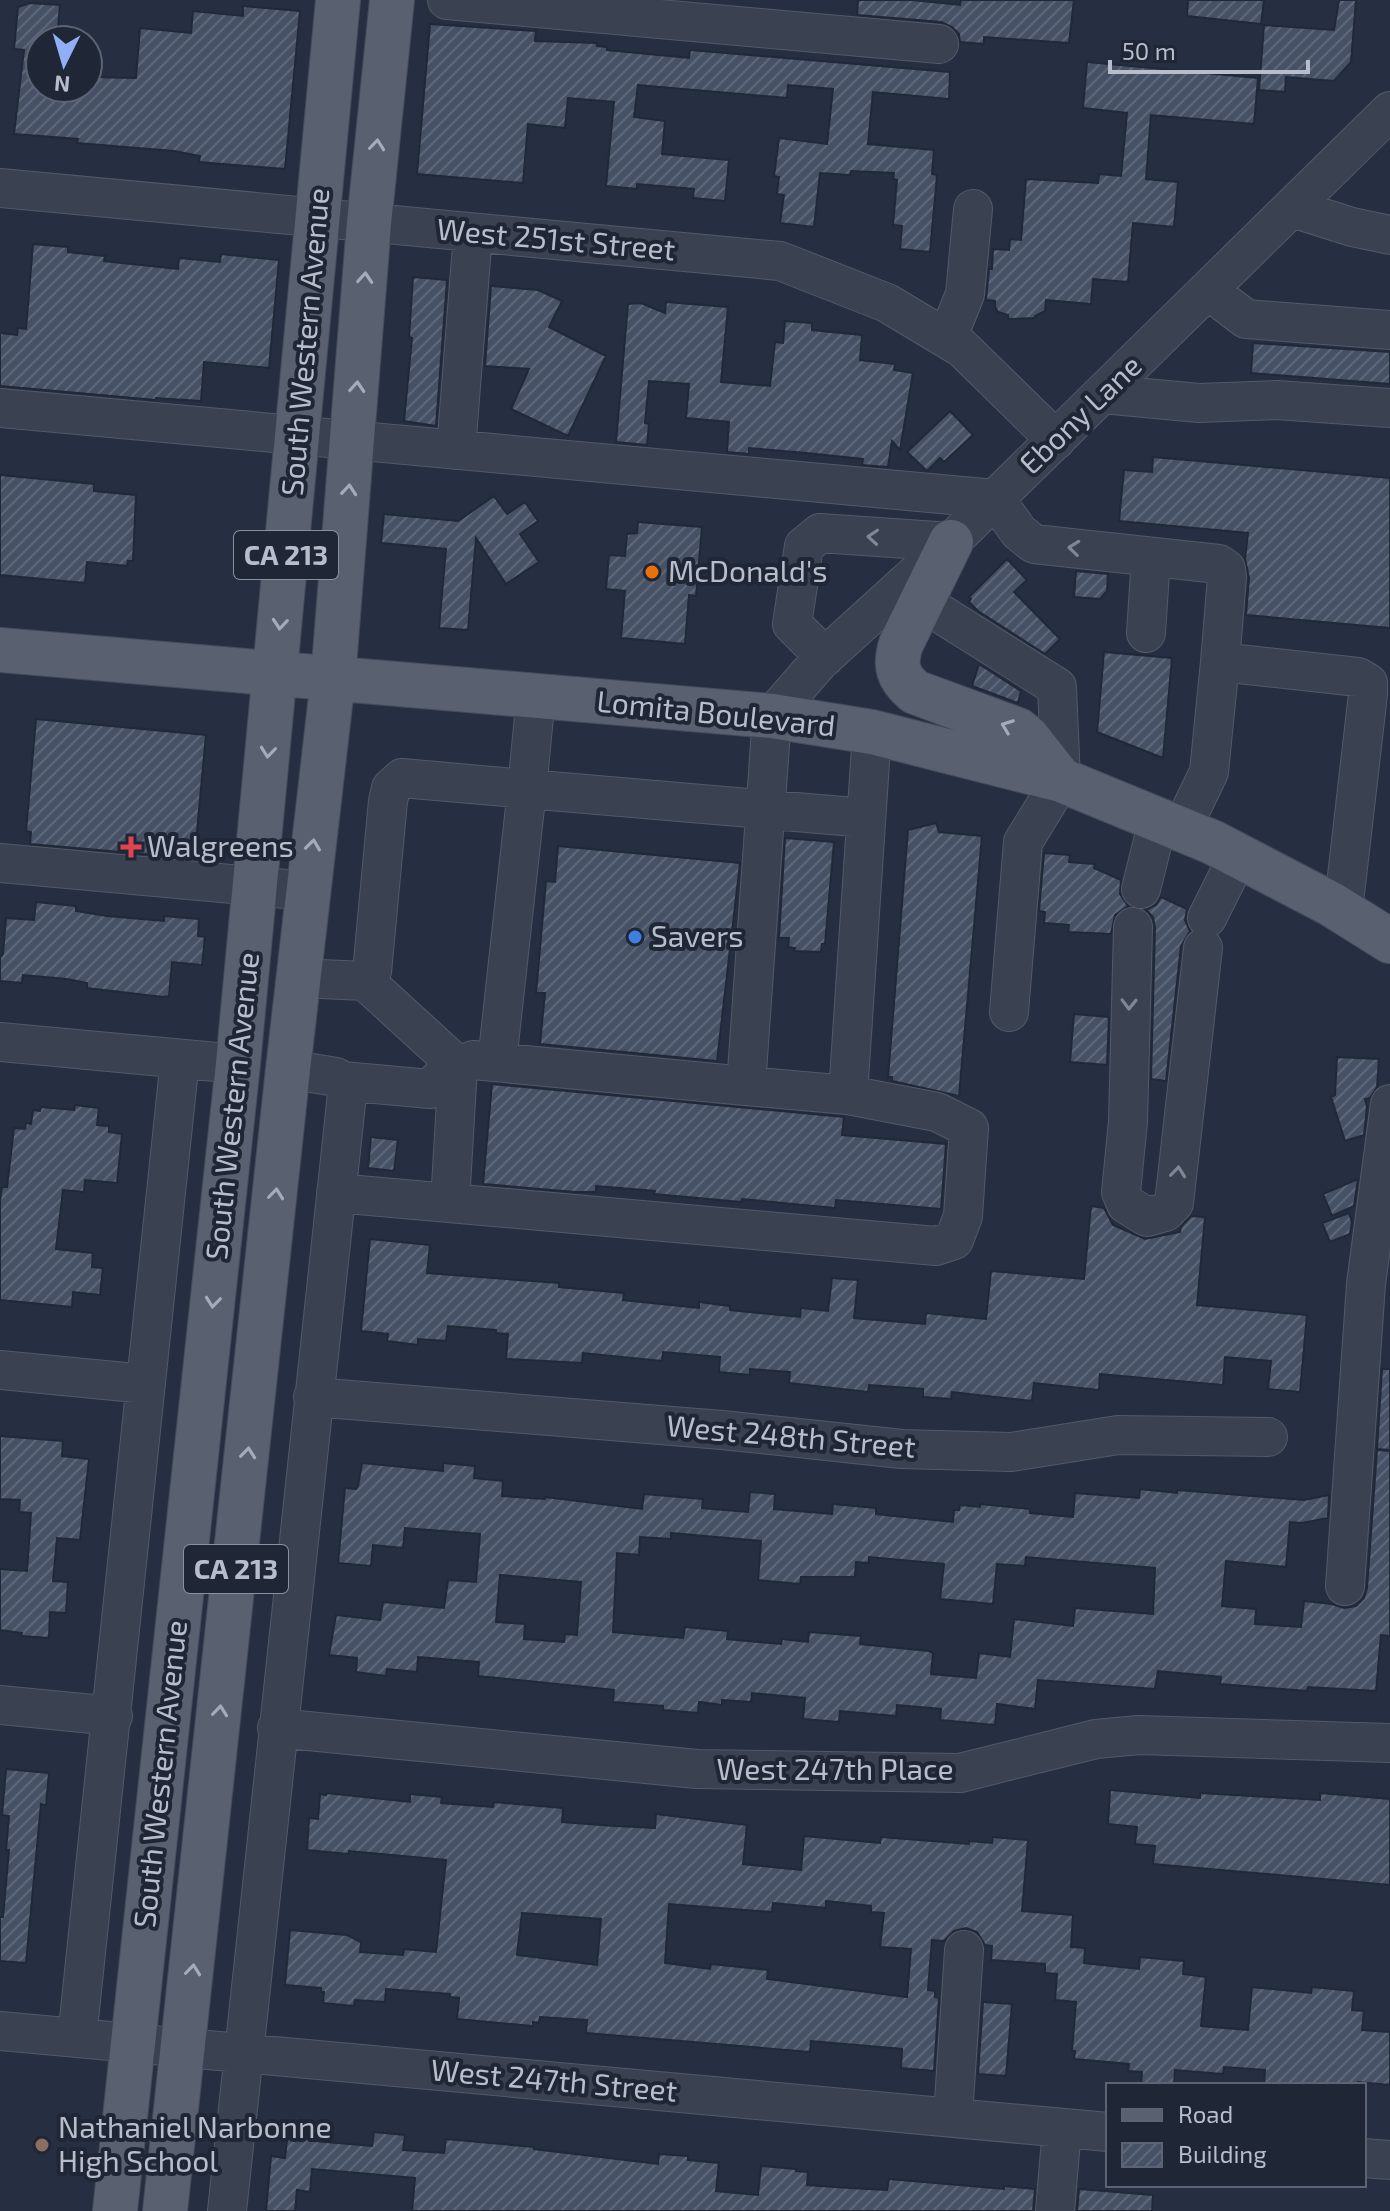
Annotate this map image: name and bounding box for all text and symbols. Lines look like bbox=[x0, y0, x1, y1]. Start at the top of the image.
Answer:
north arrow bbox=[24, 24, 104, 104]
scale bar bbox=[1110, 24, 1308, 74]
text: 50 m bbox=[1122, 36, 1176, 65]
text: N bbox=[53, 71, 71, 99]
one-way arrow bbox=[369, 138, 386, 151]
street label: South Western Avenue bbox=[273, 186, 335, 497]
street label: West 251st Street bbox=[436, 210, 677, 266]
one-way arrow bbox=[356, 271, 373, 284]
street label: Ebony Lane bbox=[1011, 347, 1148, 481]
one-way arrow bbox=[348, 380, 365, 393]
one-way arrow bbox=[340, 483, 357, 496]
one-way arrow bbox=[866, 529, 879, 546]
road number: CA 213 bbox=[234, 531, 338, 579]
one-way arrow bbox=[1067, 540, 1080, 557]
place label: McDonald's bbox=[668, 552, 827, 588]
marker: McDonald's bbox=[643, 563, 661, 581]
one-way arrow bbox=[271, 618, 288, 631]
street label: Lomita Boulevard bbox=[595, 682, 837, 742]
one-way arrow bbox=[1001, 719, 1015, 736]
one-way arrow bbox=[260, 746, 277, 759]
place label: Walgreens bbox=[147, 827, 294, 863]
marker: Walgreens bbox=[122, 838, 140, 856]
one-way arrow bbox=[305, 838, 322, 851]
place label: Savers bbox=[651, 917, 743, 953]
marker: Savers bbox=[626, 928, 644, 946]
street label: South Western Avenue bbox=[197, 950, 265, 1261]
one-way arrow bbox=[1120, 998, 1138, 1011]
one-way arrow bbox=[1169, 1165, 1186, 1178]
one-way arrow bbox=[267, 1187, 284, 1200]
one-way arrow bbox=[204, 1296, 221, 1309]
street label: West 248th Street bbox=[665, 1406, 917, 1464]
one-way arrow bbox=[239, 1446, 256, 1459]
road number: CA 213 bbox=[184, 1545, 288, 1593]
street label: South Western Avenue bbox=[125, 1618, 193, 1929]
one-way arrow bbox=[212, 1704, 229, 1717]
street label: West 247th Place bbox=[716, 1750, 954, 1786]
one-way arrow bbox=[184, 1963, 201, 1976]
street label: West 247th Street bbox=[430, 2050, 679, 2108]
legend bbox=[1106, 2083, 1366, 2187]
text: Road bbox=[1178, 2099, 1233, 2128]
place label: Nathaniel Narbonne High School bbox=[58, 2108, 332, 2178]
marker: Nathaniel Narbonne High School bbox=[33, 2136, 51, 2154]
text: Building bbox=[1178, 2139, 1267, 2168]

